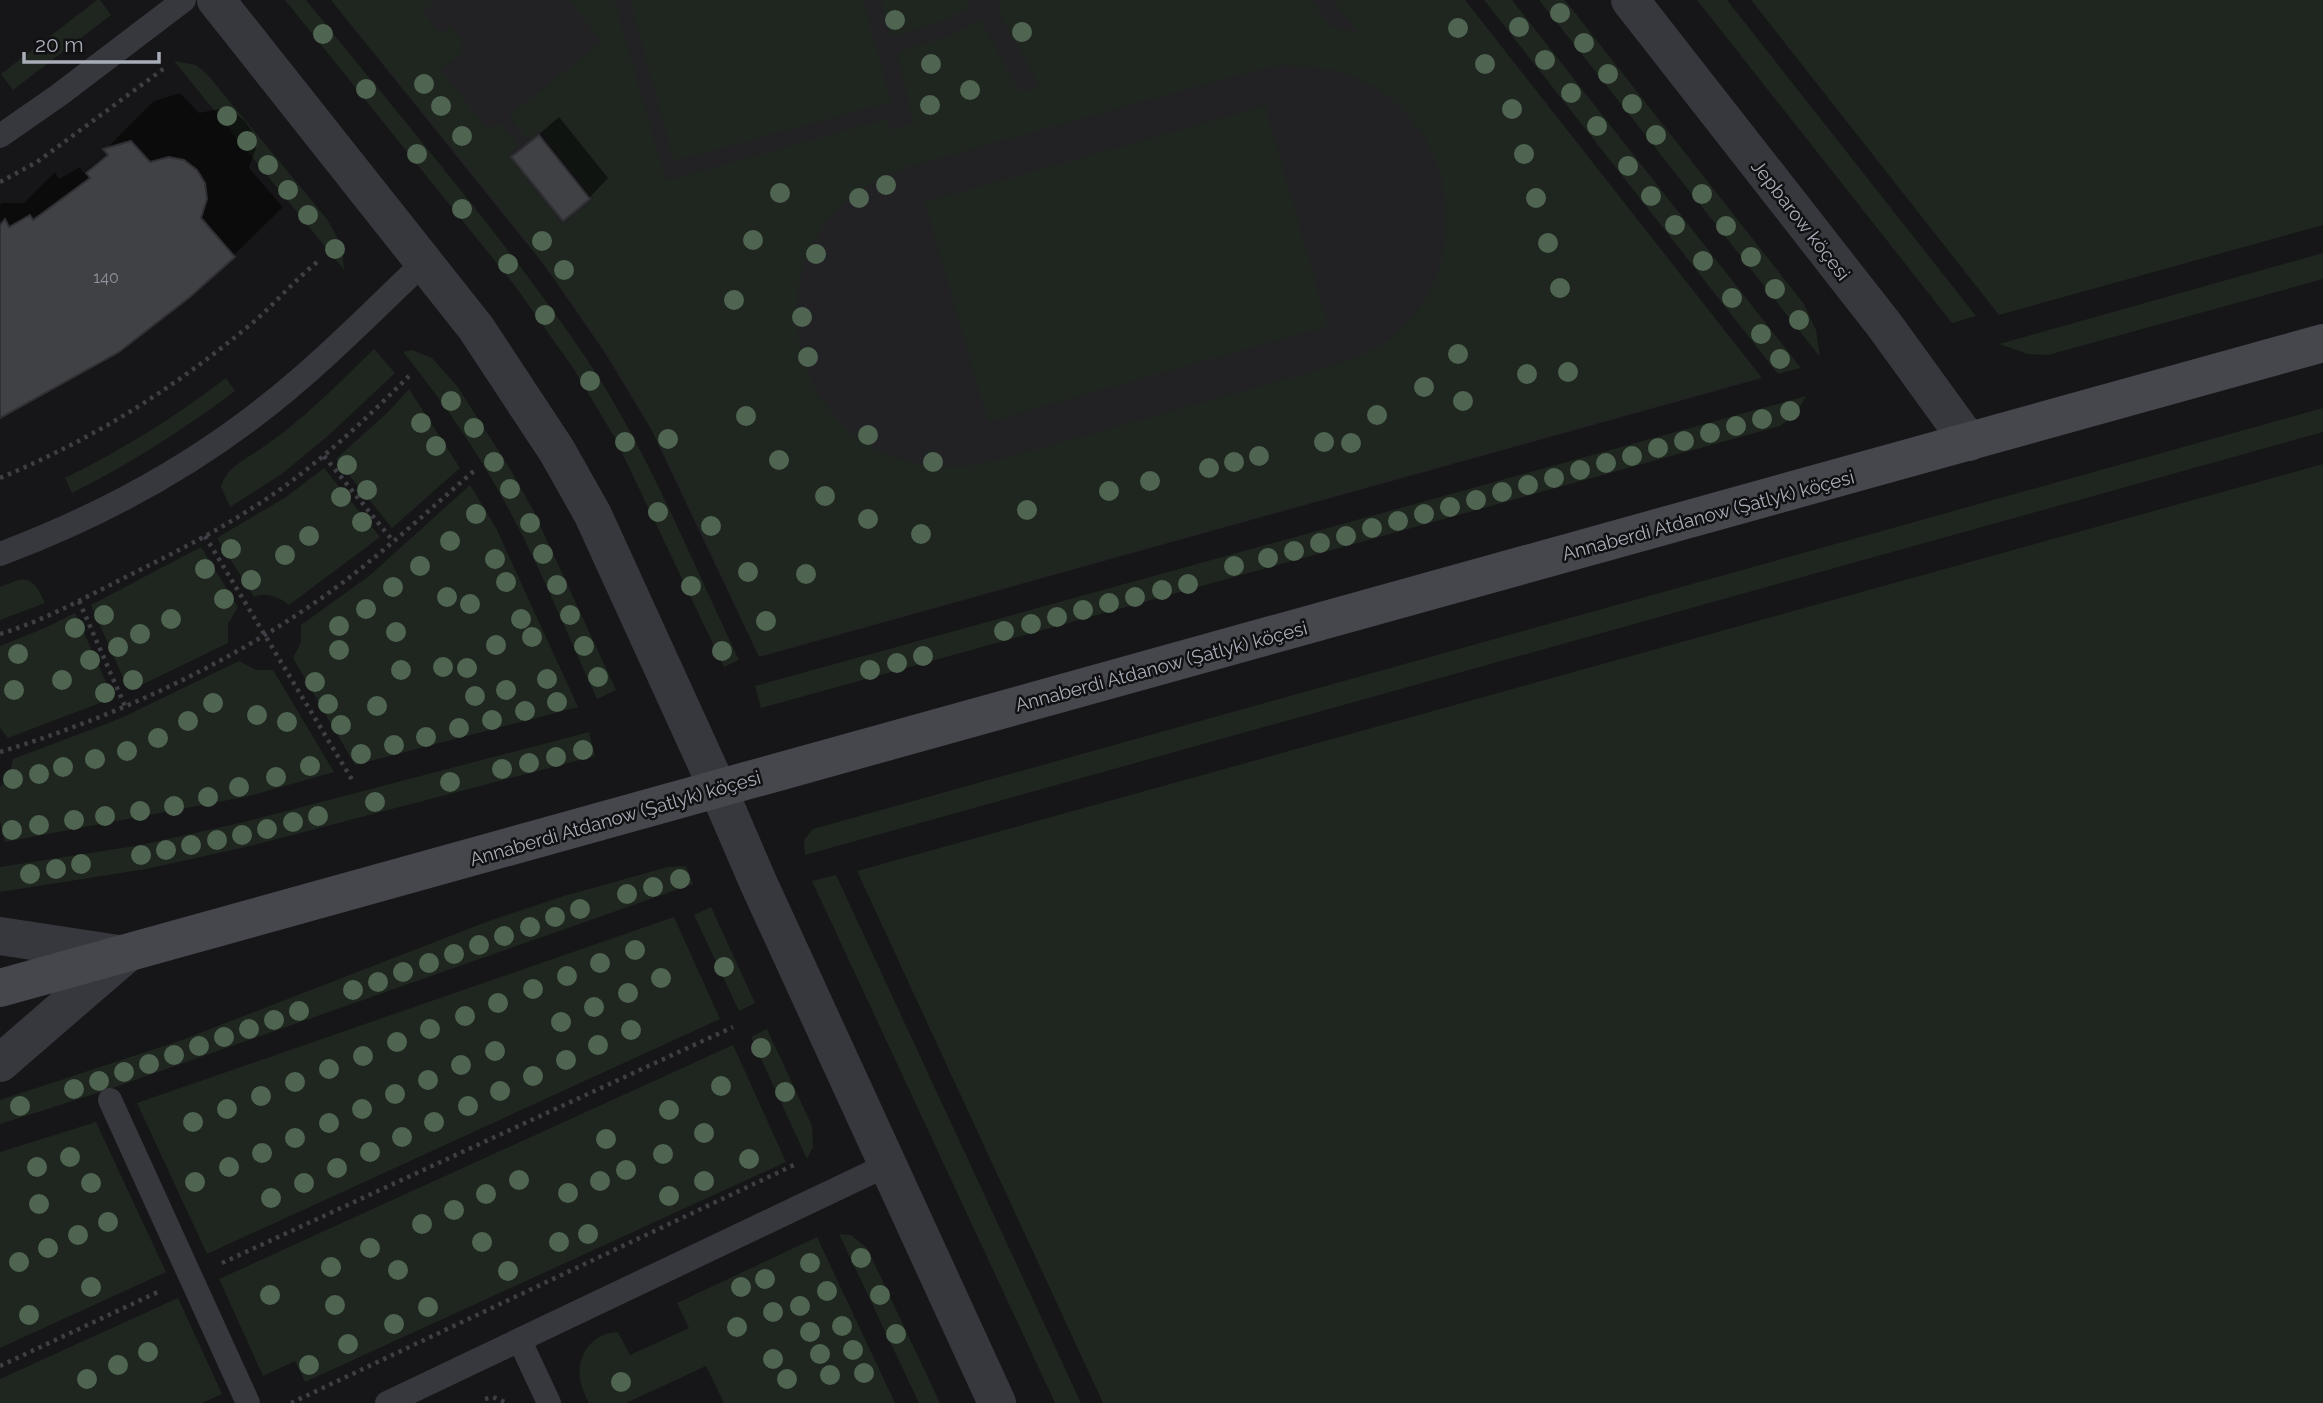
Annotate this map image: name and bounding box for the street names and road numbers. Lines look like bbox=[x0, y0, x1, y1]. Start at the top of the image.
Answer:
street label: Jepbarow köçesi bbox=[1747, 155, 1855, 285]
street label: Annaberdi Atdanow (Şatlyk) köçesi bbox=[1559, 465, 1857, 565]
street label: Annaberdi Atdanow (Şatlyk) köçesi bbox=[1012, 616, 1310, 716]
street label: Annaberdi Atdanow (Şatlyk) köçesi bbox=[467, 766, 763, 870]

